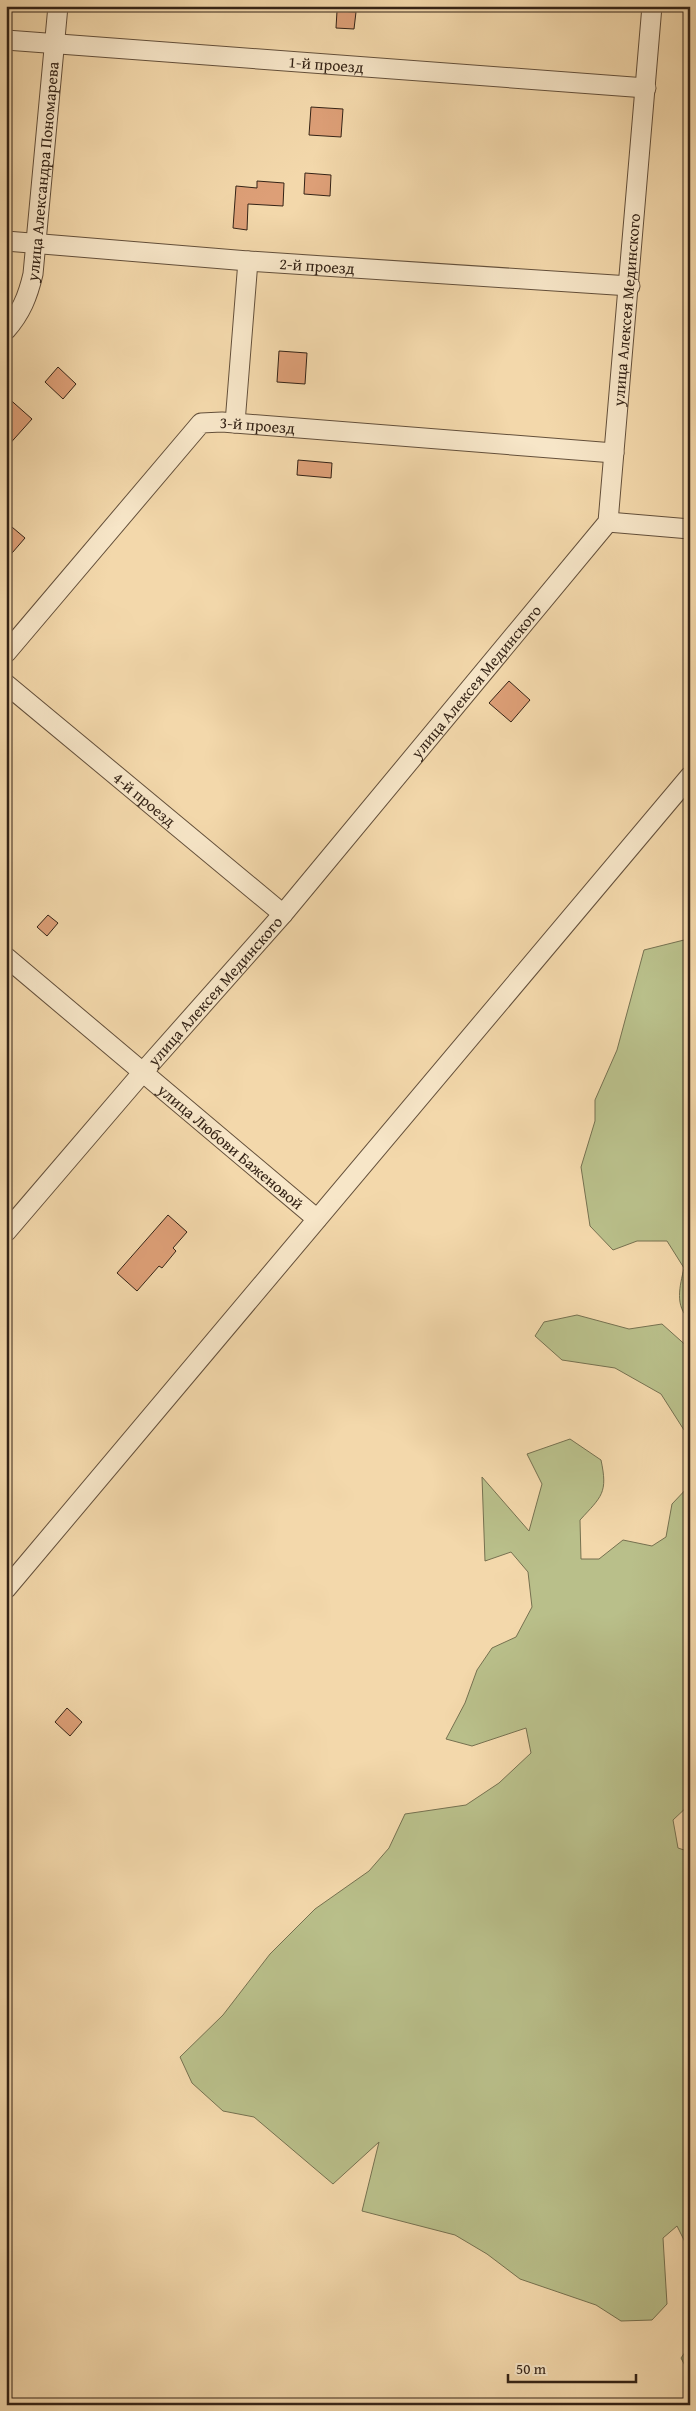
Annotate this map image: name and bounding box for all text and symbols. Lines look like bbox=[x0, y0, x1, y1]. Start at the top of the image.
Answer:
street label: 1-й проезд bbox=[288, 49, 365, 79]
street label: улица Александра Пономарева bbox=[19, 60, 65, 285]
street label: улица Алексея Мединского bbox=[606, 212, 646, 408]
street label: 2-й проезд bbox=[279, 251, 356, 280]
street label: 3-й проезд bbox=[219, 410, 296, 440]
street label: улица Алексея Мединского bbox=[404, 599, 547, 764]
street label: 4-й проезд bbox=[108, 766, 181, 832]
street label: улица Алексея Мединского bbox=[141, 911, 288, 1072]
street label: улица Любови Баженовой bbox=[152, 1077, 310, 1215]
scale bar bbox=[508, 2351, 636, 2383]
text: 50 m bbox=[516, 2358, 547, 2379]

